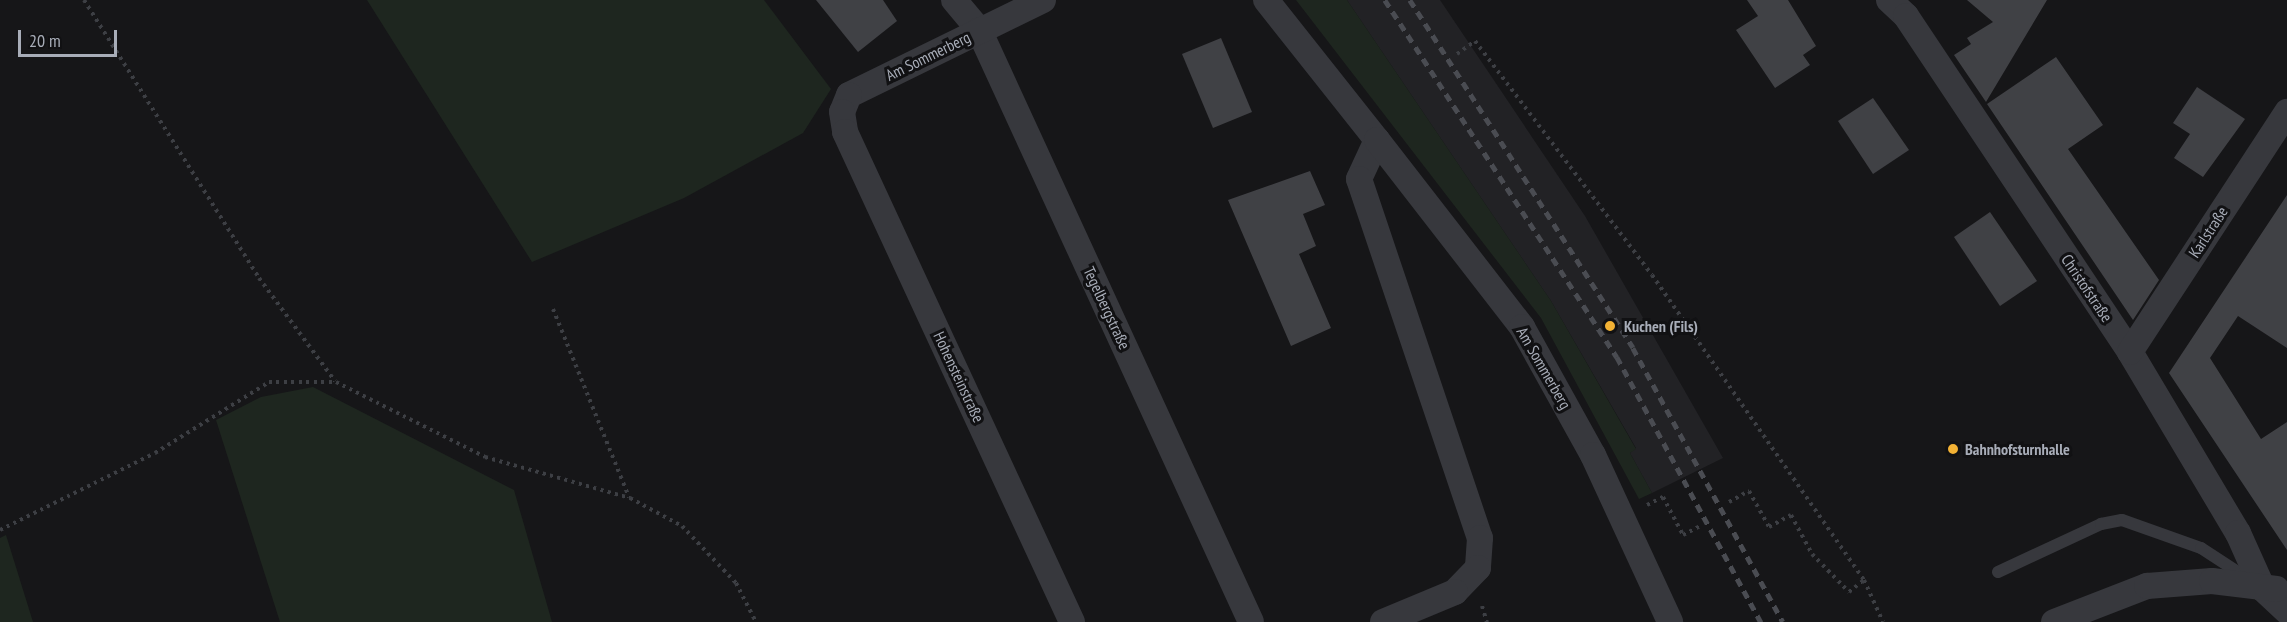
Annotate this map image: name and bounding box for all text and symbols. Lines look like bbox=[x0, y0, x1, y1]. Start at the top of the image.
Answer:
scale bar bbox=[21, 18, 120, 56]
street label: Am Sommerberg bbox=[883, 27, 973, 85]
text: 20 m bbox=[29, 29, 61, 52]
street label: Karlstraße bbox=[2184, 203, 2232, 261]
street label: Christofstraße bbox=[2057, 250, 2117, 326]
street label: Tegelbergstraße bbox=[1079, 264, 1135, 352]
place label: Kuchen (Fils) bbox=[1624, 316, 1698, 336]
marker: Kuchen (Fils) bbox=[1601, 317, 1619, 335]
street label: Am Sommerberg bbox=[1513, 323, 1575, 413]
street label: Hohensteinstraße bbox=[930, 329, 988, 425]
place label: Bahnhofsturnhalle bbox=[1965, 439, 2070, 459]
marker: Bahnhofsturnhalle bbox=[1946, 442, 1960, 456]

